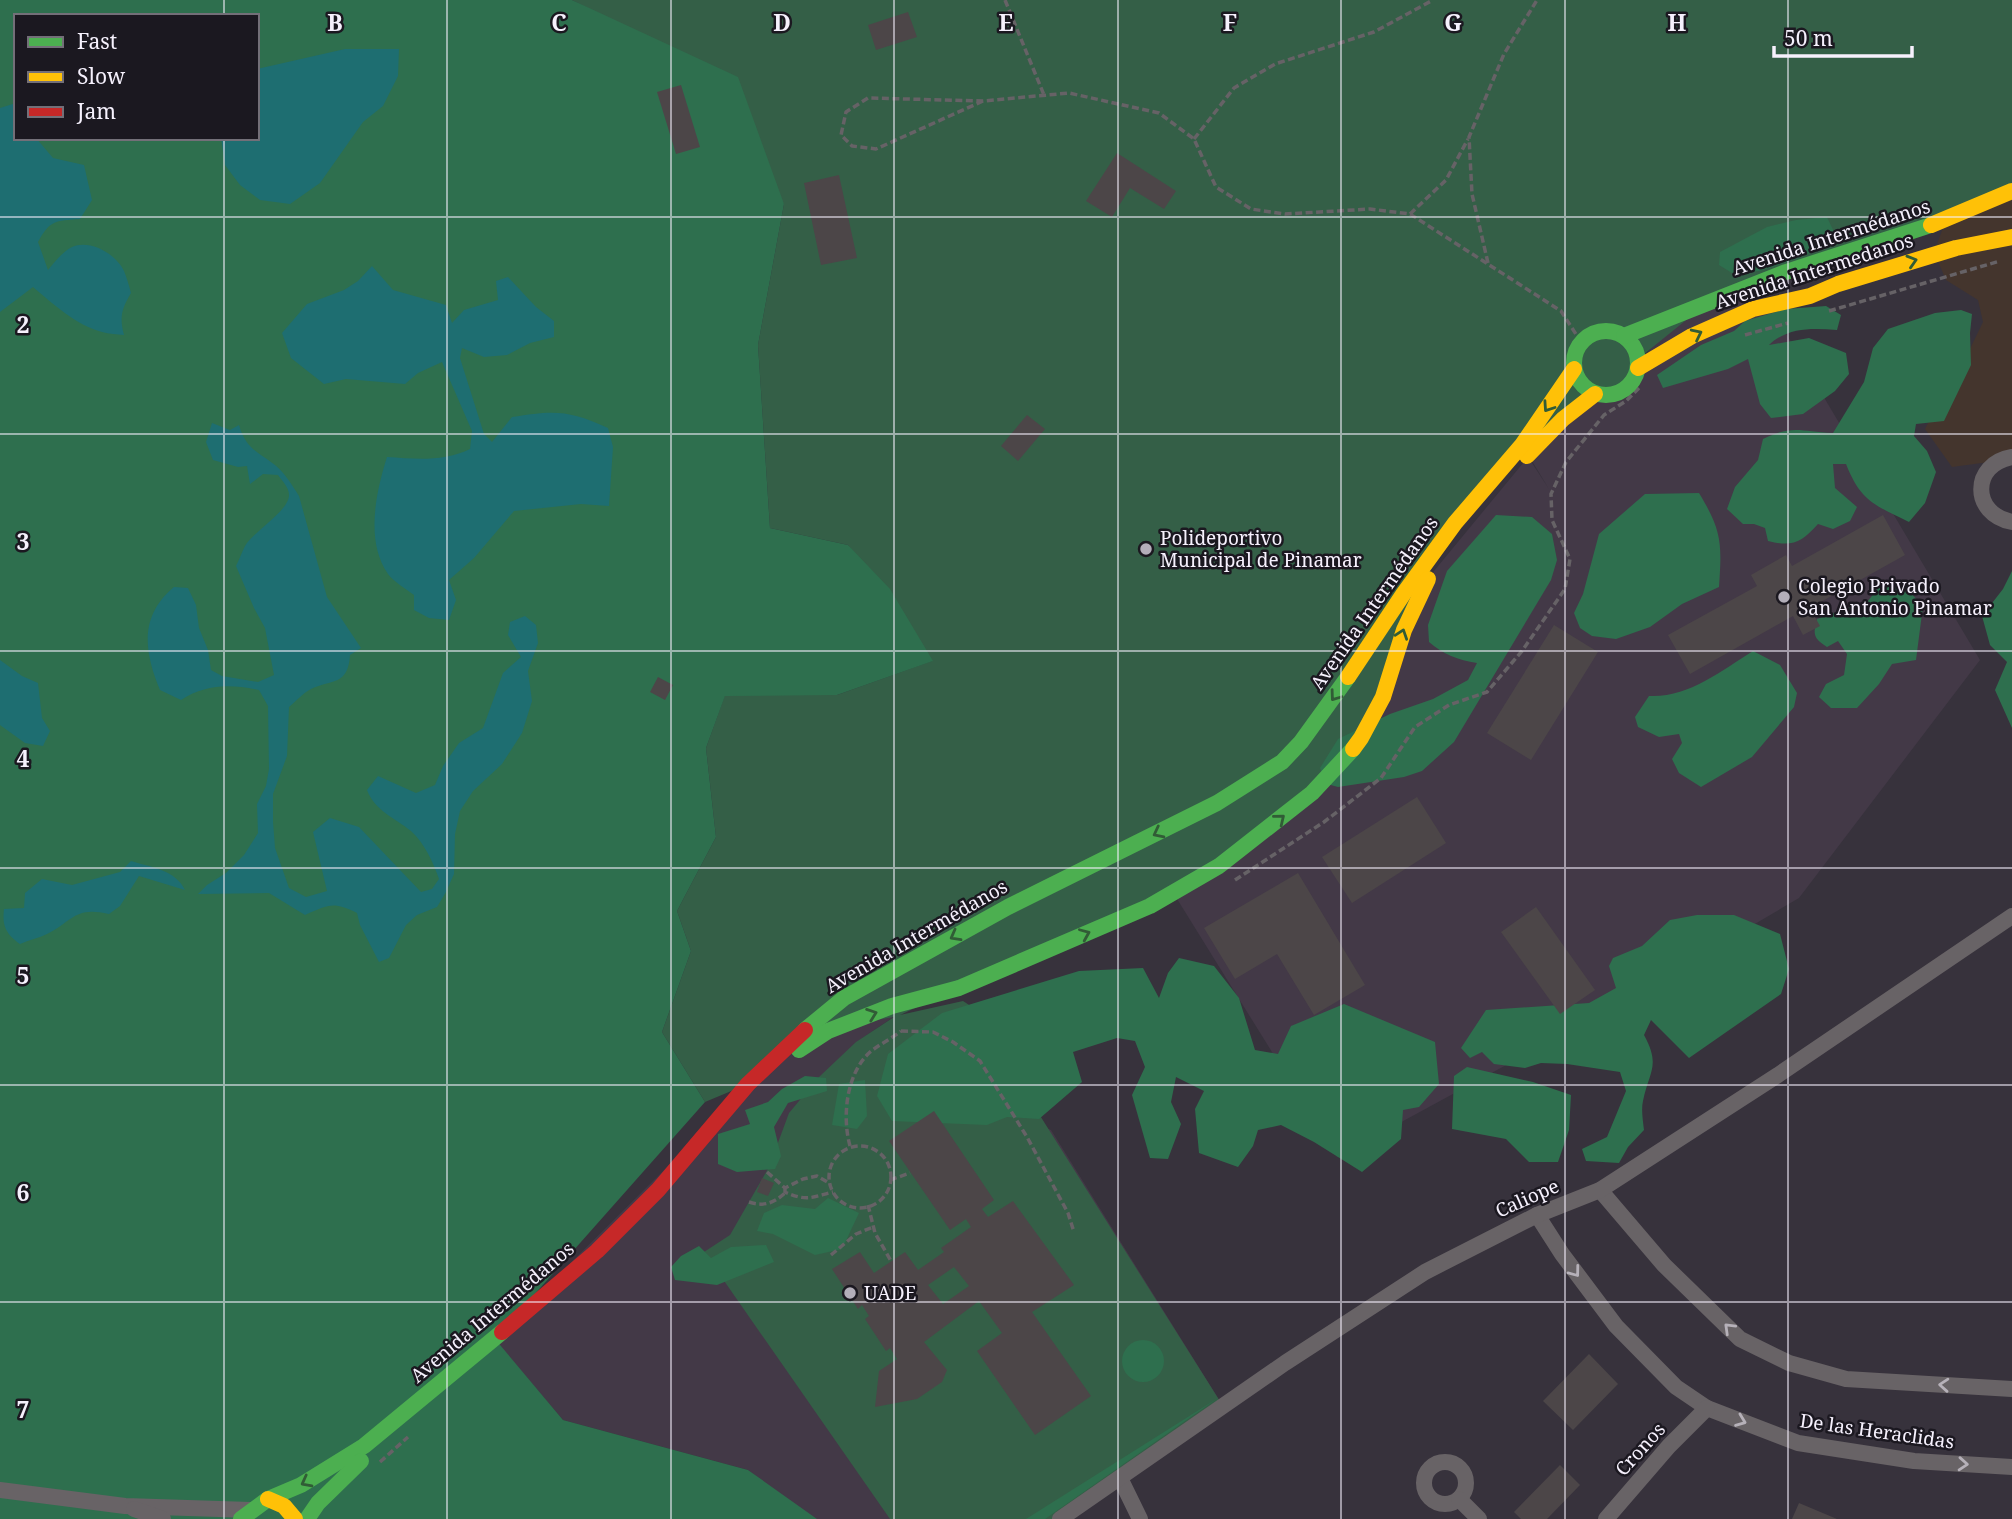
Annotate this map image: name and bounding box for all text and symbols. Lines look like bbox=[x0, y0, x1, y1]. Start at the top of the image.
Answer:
text: B bbox=[327, 6, 343, 38]
text: C bbox=[551, 6, 567, 38]
text: D bbox=[773, 6, 791, 38]
text: E bbox=[998, 6, 1014, 38]
text: F bbox=[1223, 6, 1237, 38]
text: G bbox=[1444, 6, 1462, 38]
text: H bbox=[1668, 6, 1687, 38]
legend bbox=[14, 14, 259, 140]
scale bar bbox=[1774, 14, 1912, 58]
text: 50 m bbox=[1784, 24, 1833, 52]
text: Fast bbox=[77, 27, 117, 55]
text: Slow bbox=[77, 62, 126, 90]
text: Jam bbox=[76, 97, 116, 125]
street label: Avenida Intermédanos bbox=[1729, 193, 1933, 281]
street label: Avenida Intermedanos bbox=[1712, 227, 1916, 315]
one-way arrow bbox=[1906, 254, 1918, 269]
text: 2 bbox=[17, 308, 30, 340]
one-way arrow bbox=[1690, 328, 1702, 342]
one-way arrow bbox=[1544, 399, 1556, 412]
street label: Avenida Intermédanos bbox=[1304, 511, 1444, 695]
text: 3 bbox=[17, 525, 30, 557]
place label: Polideportivo Municipal de Pinamar bbox=[1160, 525, 1362, 573]
marker: Polideportivo Municipal de Pinamar bbox=[1138, 541, 1154, 557]
place label: Colegio Privado San Antonio Pinamar bbox=[1798, 573, 1992, 621]
marker: Colegio Privado San Antonio Pinamar bbox=[1776, 589, 1792, 605]
one-way arrow bbox=[1394, 629, 1409, 641]
one-way arrow bbox=[1330, 688, 1343, 701]
text: 4 bbox=[17, 742, 30, 774]
one-way arrow bbox=[1272, 815, 1284, 828]
one-way arrow bbox=[1153, 825, 1166, 839]
street label: Avenida Intermédanos bbox=[820, 873, 1012, 999]
one-way arrow bbox=[950, 928, 963, 941]
one-way arrow bbox=[1077, 928, 1090, 942]
text: 5 bbox=[17, 959, 30, 991]
one-way arrow bbox=[866, 1008, 878, 1022]
street label: Caliope bbox=[1491, 1172, 1563, 1224]
text: 6 bbox=[17, 1176, 30, 1208]
street label: Avenida Intermédanos bbox=[405, 1236, 579, 1388]
one-way arrow bbox=[1567, 1264, 1580, 1276]
place label: UADE bbox=[864, 1280, 916, 1306]
marker: UADE bbox=[842, 1285, 858, 1301]
one-way arrow bbox=[1724, 1324, 1737, 1337]
one-way arrow bbox=[1938, 1378, 1949, 1393]
text: 7 bbox=[17, 1393, 30, 1425]
street label: De las Heraclidas bbox=[1798, 1407, 1956, 1455]
one-way arrow bbox=[1735, 1413, 1747, 1427]
street label: Cronos bbox=[1609, 1417, 1671, 1481]
one-way arrow bbox=[1958, 1456, 1969, 1471]
one-way arrow bbox=[301, 1474, 313, 1487]

